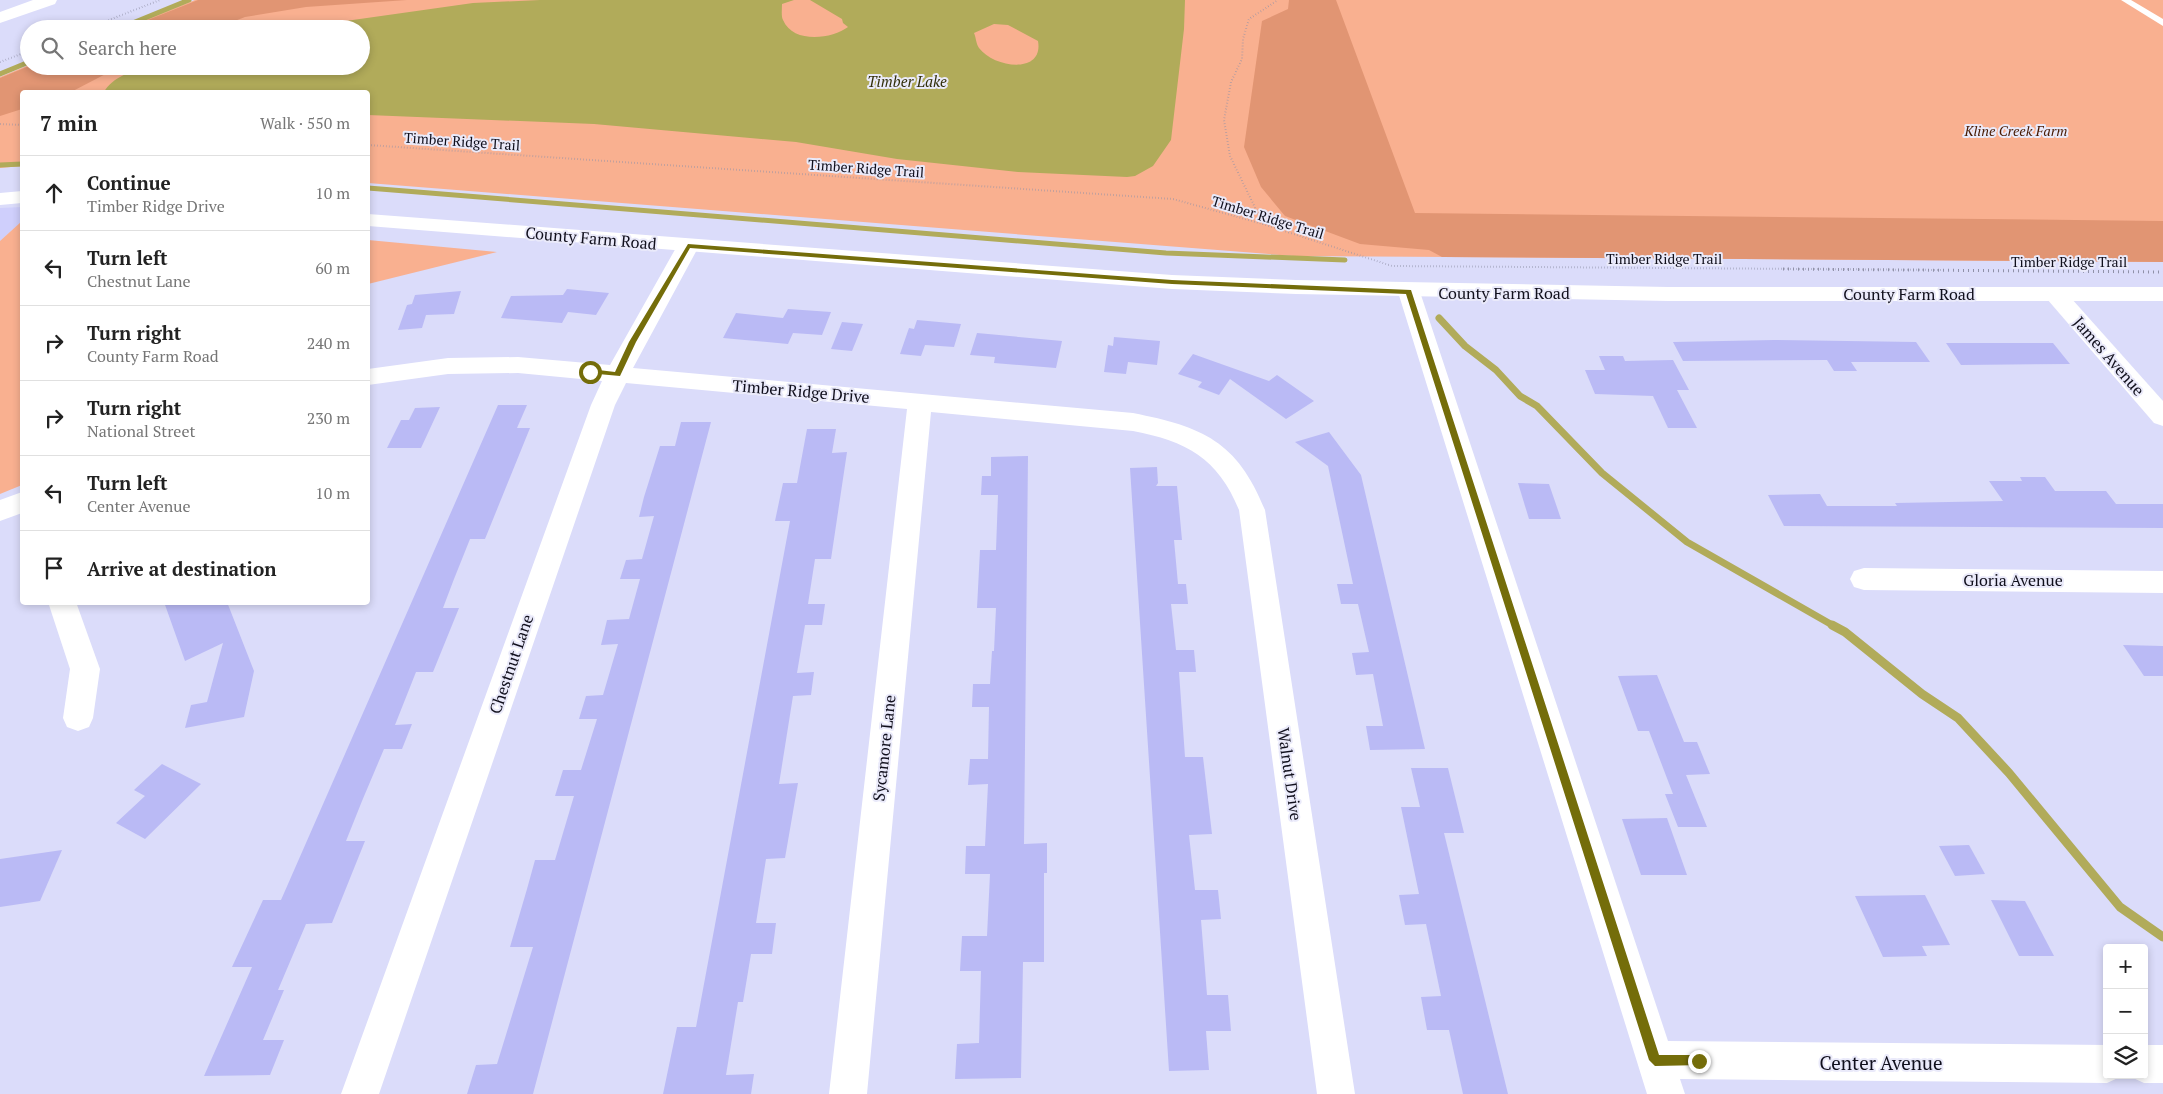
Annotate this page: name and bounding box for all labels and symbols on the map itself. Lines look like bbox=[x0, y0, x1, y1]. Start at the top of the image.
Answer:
water label: Timber Lake bbox=[867, 71, 947, 91]
park label: Kline Creek Farm bbox=[1964, 121, 2067, 140]
street label: Timber Ridge Trail bbox=[403, 127, 521, 155]
street label: Timber Ridge Trail bbox=[807, 154, 925, 182]
street label: Timber Ridge Trail bbox=[1210, 191, 1326, 243]
street label: County Farm Road bbox=[524, 221, 658, 255]
street label: Timber Ridge Trail bbox=[1606, 249, 1722, 268]
street label: Timber Ridge Trail bbox=[2011, 252, 2127, 271]
street label: County Farm Road bbox=[1438, 282, 1570, 304]
street label: County Farm Road bbox=[1843, 283, 1975, 305]
street label: James Avenue bbox=[2068, 312, 2150, 400]
route start bbox=[579, 361, 602, 384]
street label: Timber Ridge Drive bbox=[731, 374, 871, 408]
street label: Gloria Avenue bbox=[1963, 569, 2063, 591]
street label: Chestnut Lane bbox=[484, 611, 538, 717]
street label: Sycamore Lane bbox=[867, 694, 901, 802]
street label: Walnut Drive bbox=[1273, 726, 1307, 822]
route end bbox=[1688, 1050, 1711, 1073]
street label: Center Avenue bbox=[1820, 1050, 1943, 1075]

